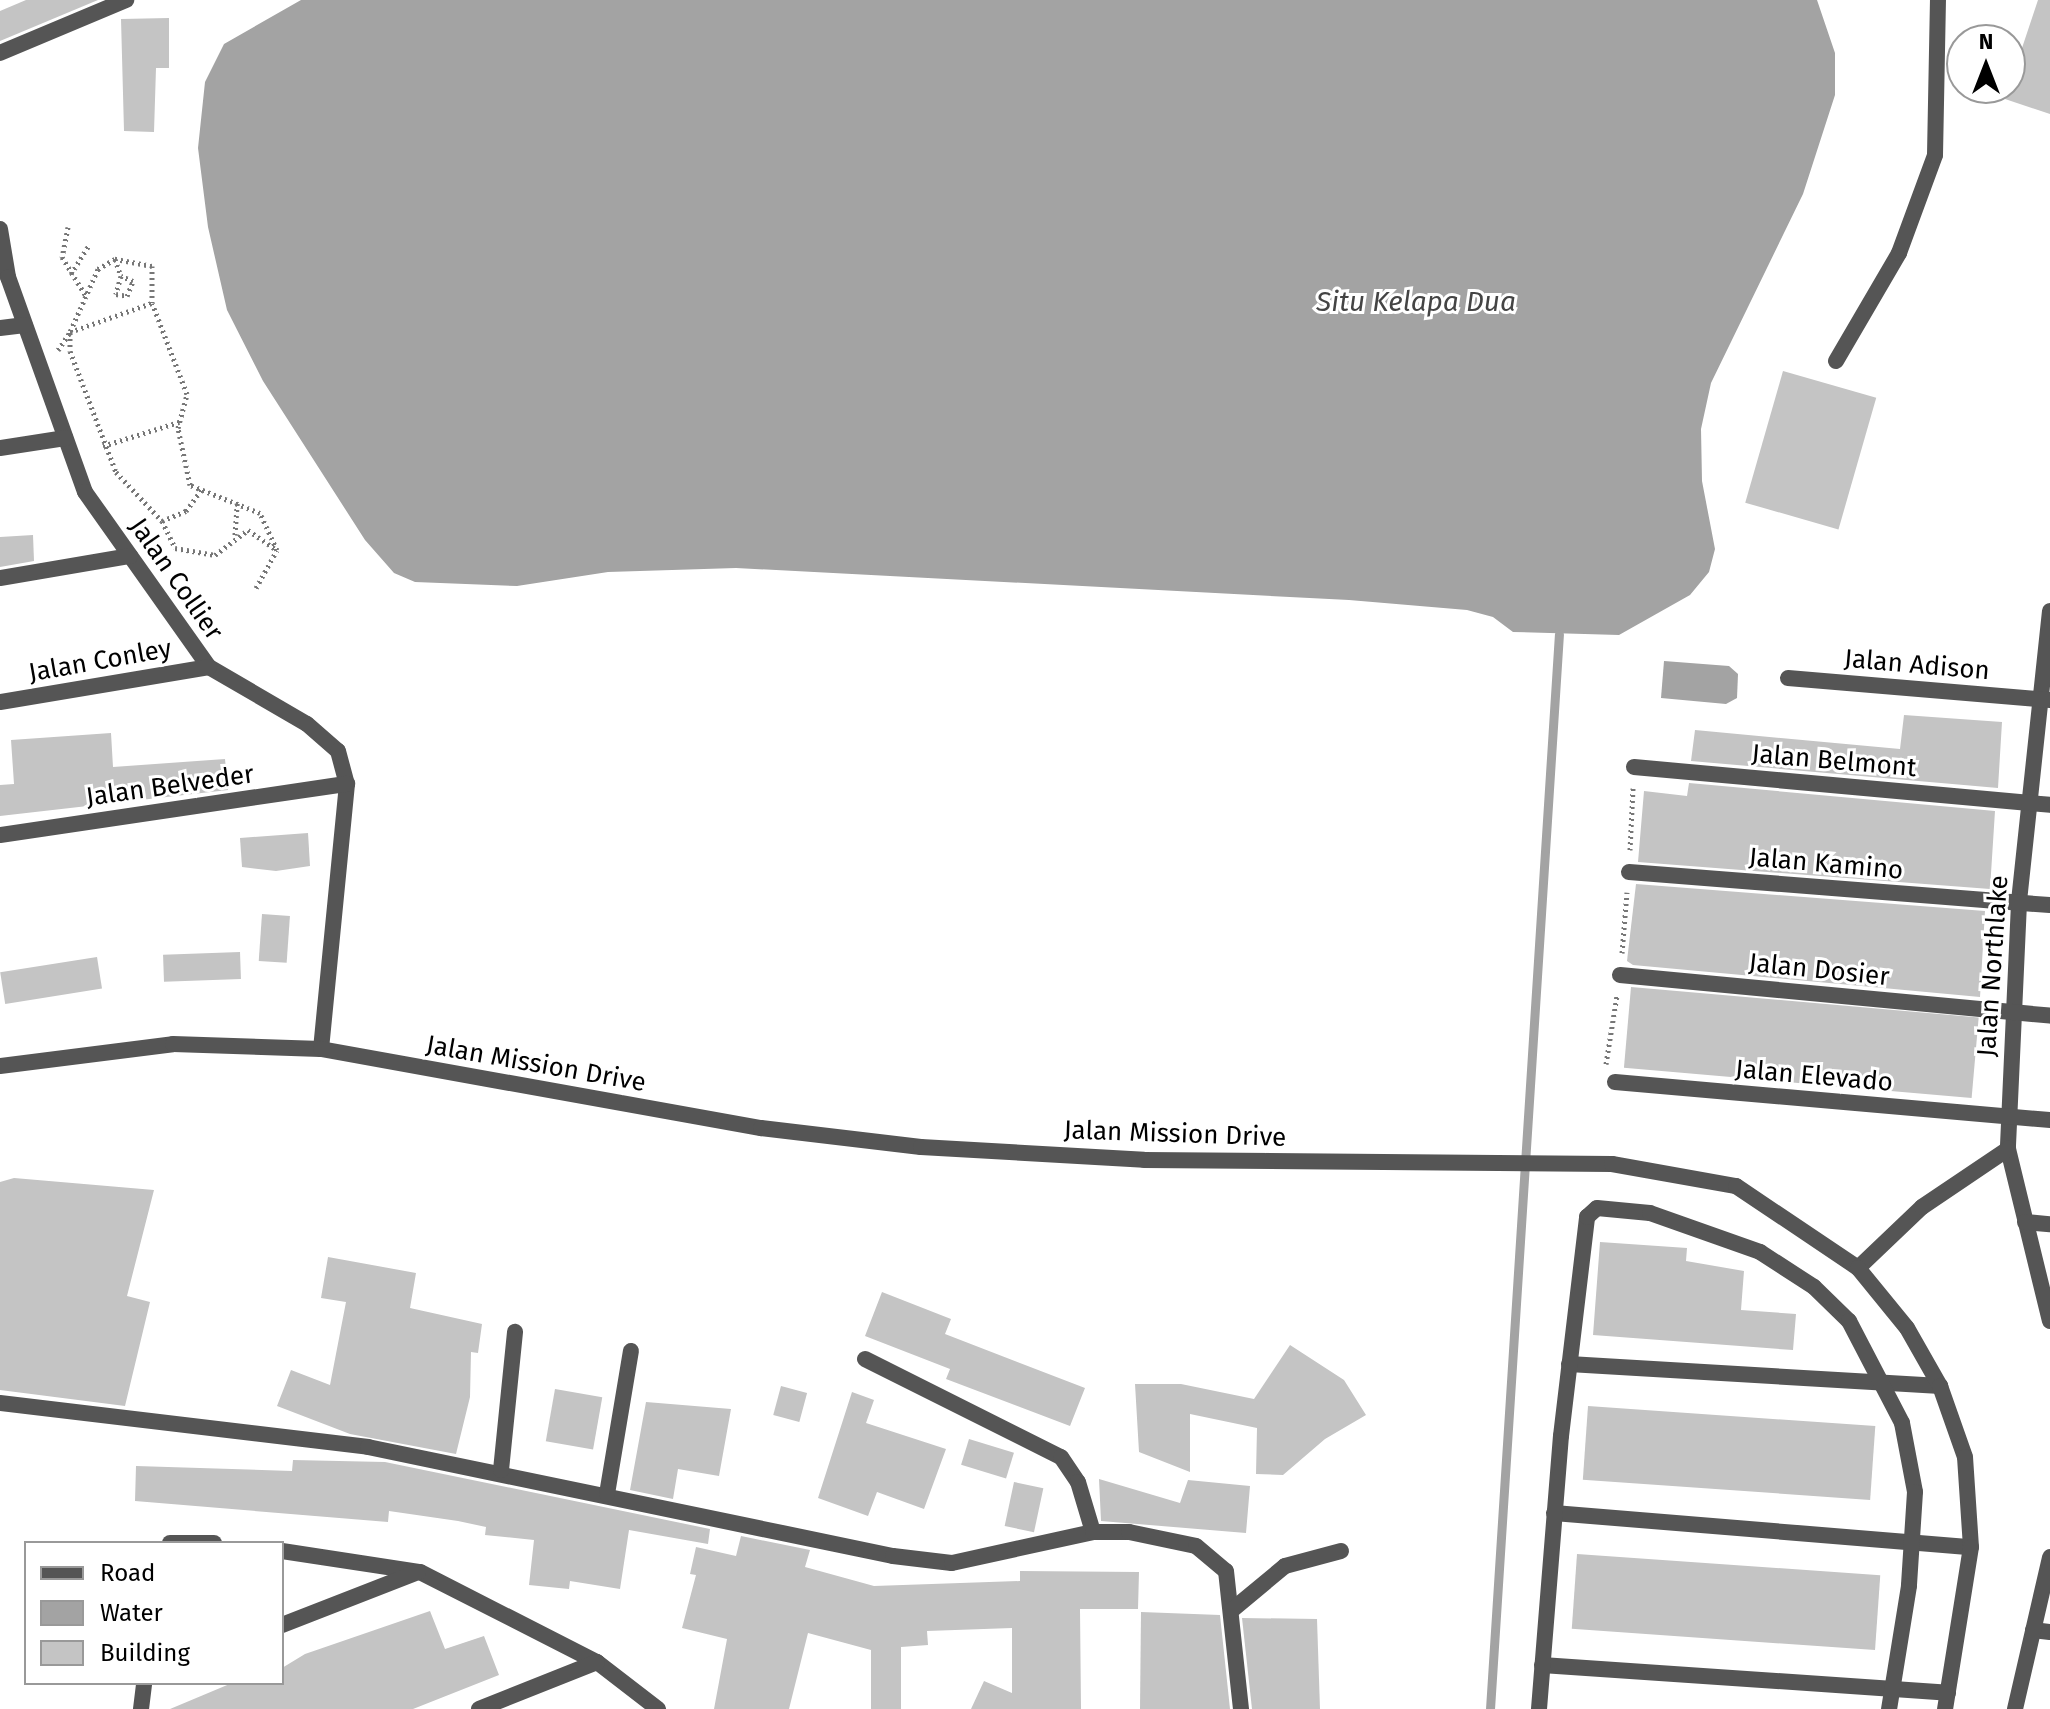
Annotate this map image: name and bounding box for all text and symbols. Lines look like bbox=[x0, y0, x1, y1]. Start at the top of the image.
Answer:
north arrow bbox=[1946, 24, 2026, 104]
text: N bbox=[1979, 28, 1993, 55]
water label: Situ Kelapa Dua bbox=[1316, 285, 1516, 319]
street label: Jalan Collier bbox=[123, 512, 229, 646]
street label: Jalan Conley bbox=[26, 633, 174, 689]
street label: Jalan Adison bbox=[1843, 643, 1991, 687]
street label: Jalan Belmont bbox=[1750, 738, 1918, 784]
street label: Jalan Belveder bbox=[84, 759, 256, 813]
street label: Jalan Kamino bbox=[1747, 842, 1905, 886]
street label: Jalan Northlake bbox=[1971, 874, 2015, 1058]
street label: Jalan Dosier bbox=[1747, 947, 1891, 993]
street label: Jalan Mission Drive bbox=[424, 1029, 648, 1099]
street label: Jalan Elevado bbox=[1734, 1054, 1894, 1098]
street label: Jalan Mission Drive bbox=[1063, 1115, 1287, 1153]
legend bbox=[24, 1541, 284, 1685]
text: Road bbox=[100, 1559, 155, 1587]
text: Water bbox=[100, 1599, 163, 1627]
text: Building bbox=[100, 1639, 190, 1667]

